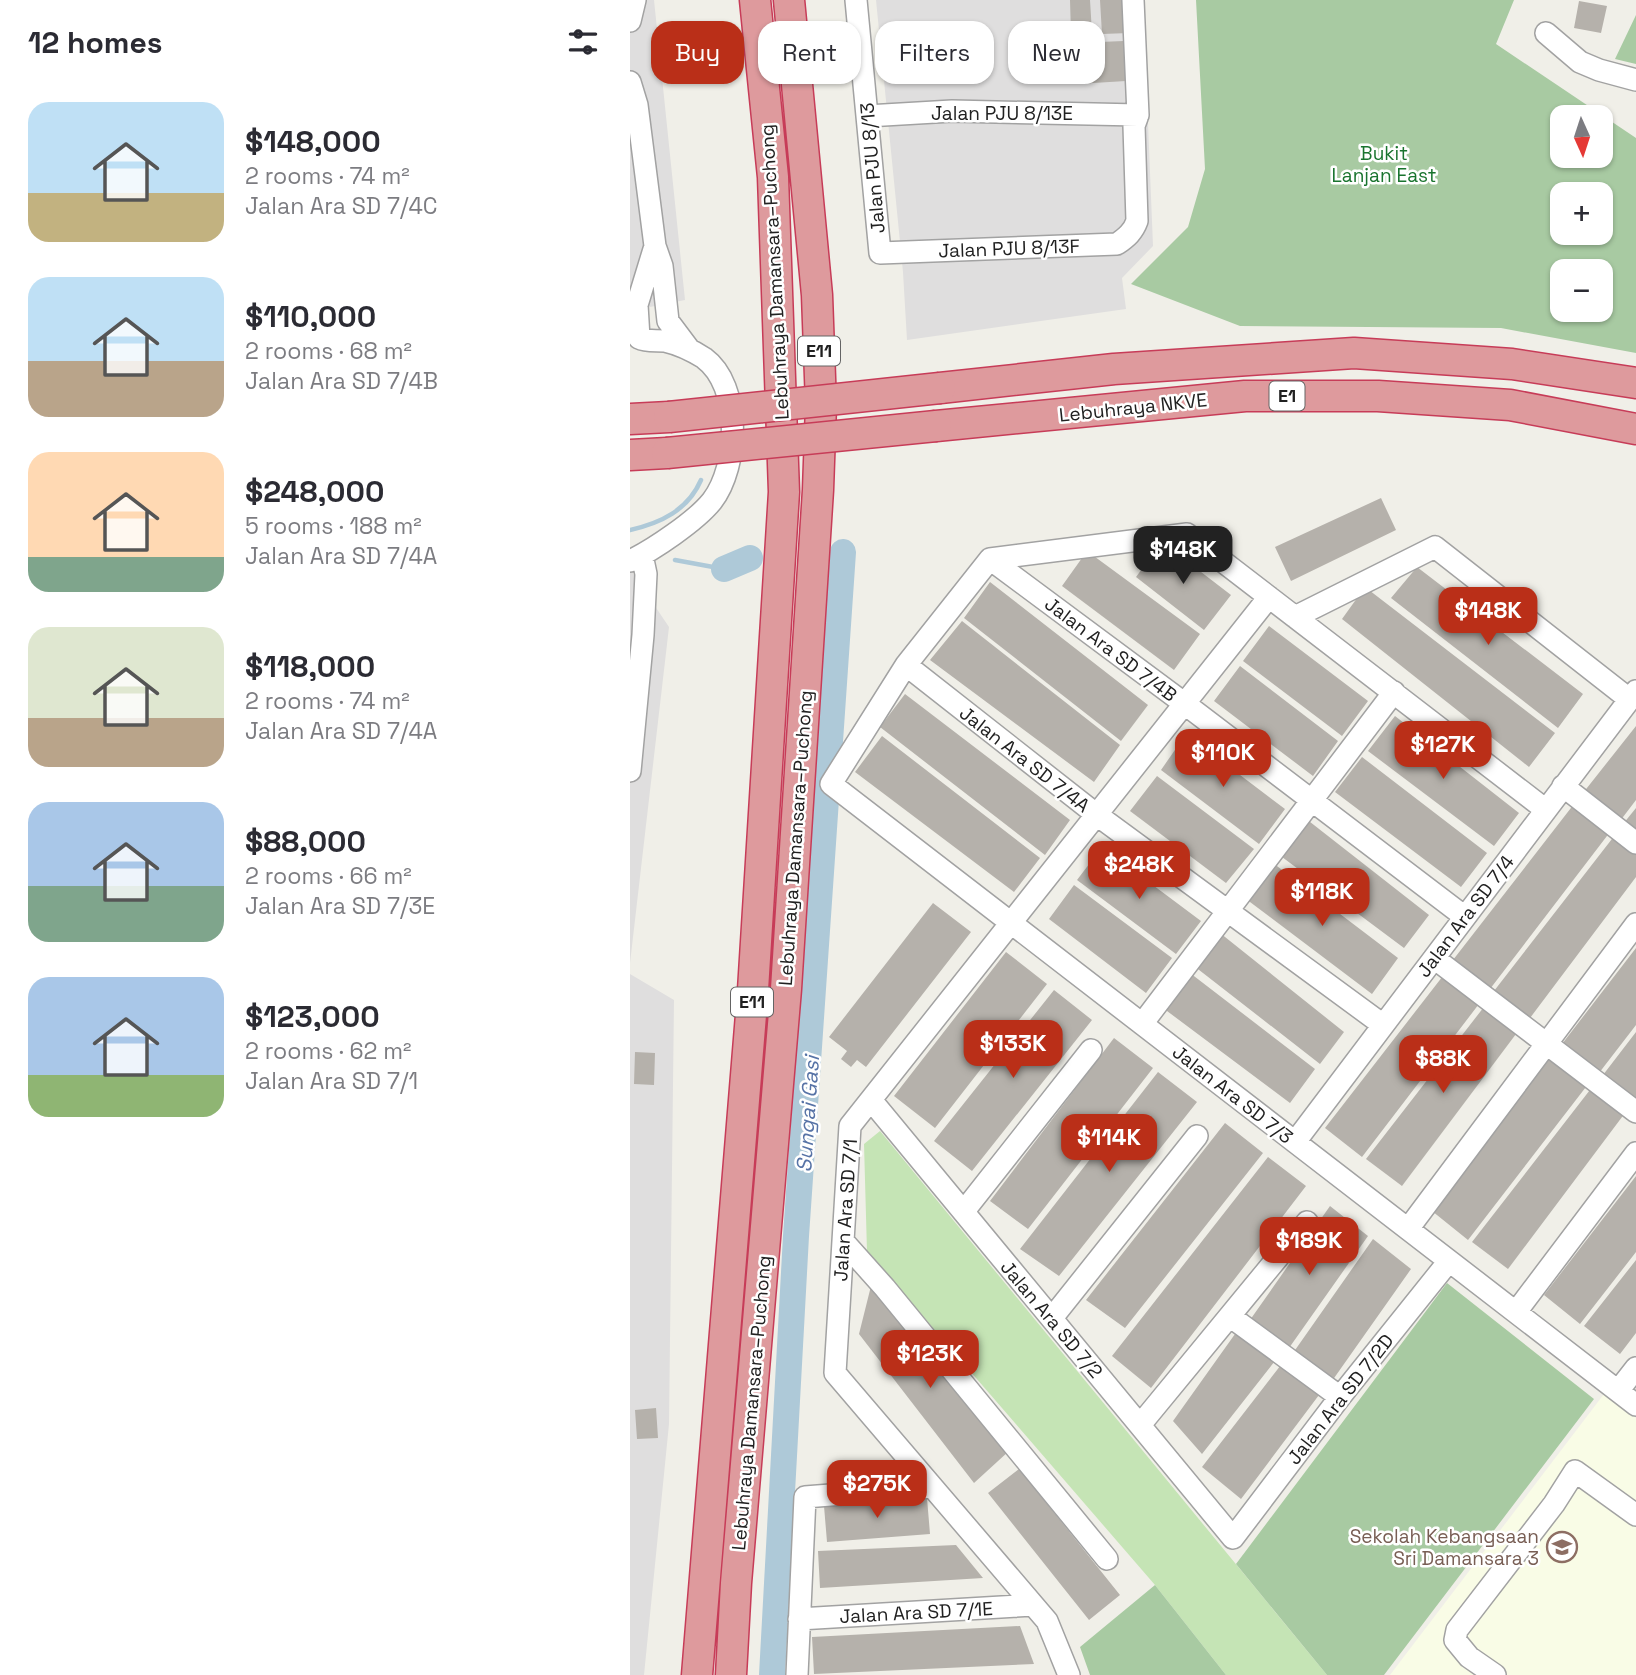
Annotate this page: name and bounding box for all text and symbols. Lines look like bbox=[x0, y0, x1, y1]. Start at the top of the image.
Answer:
chip: Buy bbox=[651, 21, 744, 84]
chip: Rent bbox=[758, 21, 861, 84]
chip: Filters bbox=[875, 21, 994, 84]
chip: New bbox=[1008, 21, 1105, 84]
text: 12 homes bbox=[28, 23, 163, 62]
icon: filters bbox=[564, 23, 602, 61]
street label: Jalan PJU 8/13 bbox=[854, 101, 891, 234]
street label: Jalan PJU 8/13E bbox=[931, 101, 1073, 126]
north arrow bbox=[1550, 105, 1614, 168]
map controls bbox=[1550, 105, 1613, 322]
text: $148,000 bbox=[245, 122, 381, 161]
street label: Lebuhraya Damansara–Puchong bbox=[754, 123, 795, 420]
icon: home bbox=[84, 130, 168, 214]
park label: Bukit Lanjan East bbox=[1331, 141, 1437, 188]
text: 2 rooms · 74 m² bbox=[245, 161, 410, 191]
button: + bbox=[1550, 182, 1613, 245]
text: Jalan Ara SD 7/4C bbox=[245, 191, 438, 221]
street label: Jalan PJU 8/13F bbox=[938, 234, 1080, 263]
button: − bbox=[1550, 259, 1613, 322]
text: $110,000 bbox=[245, 297, 376, 336]
icon: home bbox=[84, 305, 168, 389]
text: 2 rooms · 68 m² bbox=[245, 336, 412, 366]
road number: E11 bbox=[798, 337, 840, 366]
text: Jalan Ara SD 7/4B bbox=[245, 366, 438, 396]
road number: E1 bbox=[1270, 382, 1304, 410]
street label: Lebuhraya NKVE bbox=[1058, 387, 1208, 428]
text: $248,000 bbox=[245, 472, 384, 511]
icon: home bbox=[84, 480, 168, 564]
text: 5 rooms · 188 m² bbox=[245, 511, 422, 541]
pin: $148K bbox=[1134, 526, 1232, 586]
text: $148K bbox=[1149, 534, 1217, 564]
text: Jalan Ara SD 7/4A bbox=[245, 541, 437, 571]
pin: $148K bbox=[1439, 588, 1537, 647]
street label: Jalan Ara SD 7/4B bbox=[1040, 591, 1182, 707]
text: $148K bbox=[1454, 595, 1522, 625]
text: $118,000 bbox=[245, 647, 375, 686]
icon: home bbox=[84, 655, 168, 739]
text: 2 rooms · 74 m² bbox=[245, 686, 410, 716]
street label: Lebuhraya Damansara–Puchong bbox=[773, 689, 818, 987]
street label: Jalan Ara SD 7/4A bbox=[954, 701, 1095, 818]
text: Jalan Ara SD 7/4A bbox=[245, 716, 437, 746]
pin: $127K bbox=[1394, 722, 1492, 781]
text: $127K bbox=[1411, 729, 1475, 759]
pin: $110K bbox=[1174, 730, 1272, 789]
text: $110K bbox=[1191, 737, 1255, 767]
text: $88,000 bbox=[245, 822, 366, 861]
icon: home bbox=[84, 830, 168, 914]
pin: $248K bbox=[1090, 842, 1188, 901]
text: $248K bbox=[1104, 849, 1174, 879]
street label: Jalan Ara SD 7/4 bbox=[1411, 850, 1520, 982]
text: 2 rooms · 66 m² bbox=[245, 861, 412, 891]
pin: $118K bbox=[1273, 869, 1371, 928]
text: $118K bbox=[1291, 876, 1353, 906]
text: Jalan Ara SD 7/3E bbox=[245, 891, 435, 921]
road number: E11 bbox=[731, 987, 773, 1016]
text: $123,000 bbox=[245, 997, 380, 1036]
icon: home bbox=[84, 1005, 168, 1089]
pin: $133K bbox=[964, 1020, 1062, 1080]
text: $133K bbox=[980, 1028, 1046, 1058]
text: 2 rooms · 62 m² bbox=[245, 1036, 411, 1066]
pin: $88K bbox=[1402, 1036, 1484, 1095]
street label: Jalan Ara SD 7/3 bbox=[1167, 1039, 1298, 1149]
text: $88K bbox=[1415, 1043, 1471, 1073]
water label: Sungai Gasi bbox=[790, 1052, 825, 1173]
text: Jalan Ara SD 7/1 bbox=[245, 1066, 418, 1096]
pin: $114K bbox=[1060, 1114, 1158, 1174]
text: $114K bbox=[1077, 1122, 1141, 1152]
street label: Jalan Ara SD 7/1 bbox=[828, 1138, 863, 1282]
pin: $189K bbox=[1260, 1218, 1358, 1277]
text: $189K bbox=[1276, 1225, 1342, 1255]
street label: Lebuhraya Damansara–Puchong bbox=[726, 1254, 777, 1552]
street label: Jalan Ara SD 7/2 bbox=[995, 1255, 1108, 1383]
street label: Jalan Ara SD 7/2D bbox=[1282, 1329, 1399, 1470]
pin: $123K bbox=[881, 1330, 979, 1390]
text: $123K bbox=[897, 1338, 963, 1368]
pin: $275K bbox=[828, 1460, 926, 1520]
text: $275K bbox=[843, 1468, 911, 1498]
place label: Sekolah Kebangsaan Sri Damansara 3 bbox=[1350, 1524, 1539, 1571]
school or university icon: Sekolah Kebangsaan Sri Damansara 3 bbox=[1545, 1530, 1579, 1564]
street label: Jalan Ara SD 7/1E bbox=[839, 1596, 993, 1629]

